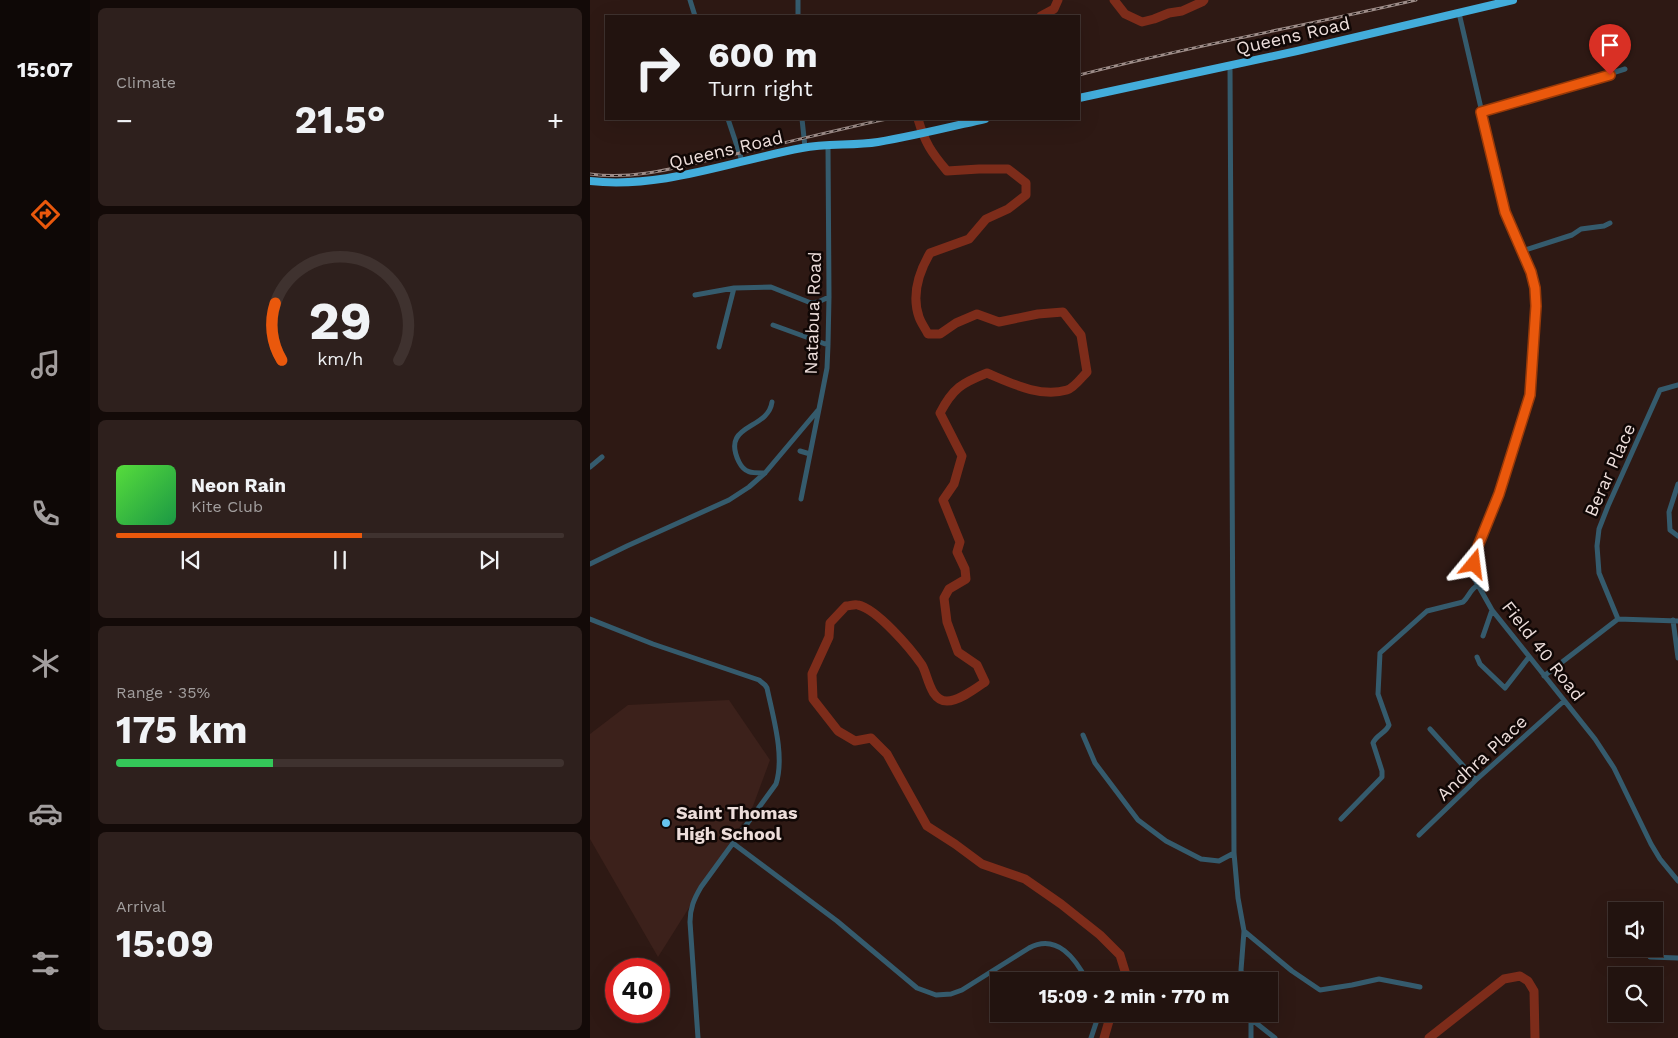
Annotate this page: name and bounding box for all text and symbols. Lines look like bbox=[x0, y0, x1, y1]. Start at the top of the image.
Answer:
street label: Queens Road bbox=[1234, 12, 1352, 59]
pin bbox=[1589, 24, 1631, 75]
icon: arrive bbox=[1596, 31, 1624, 59]
text: 600 m bbox=[708, 34, 818, 76]
icon: right bbox=[625, 35, 690, 100]
text: 15:07 bbox=[17, 57, 73, 82]
text: Climate bbox=[116, 73, 176, 92]
text: Turn right bbox=[708, 76, 813, 101]
text: 21.5° bbox=[294, 98, 386, 142]
text: − bbox=[116, 104, 133, 137]
text: + bbox=[547, 104, 564, 137]
street label: Queens Road bbox=[667, 126, 785, 173]
icon: directions bbox=[28, 197, 63, 232]
street label: Natabua Road bbox=[800, 251, 825, 375]
text: 29 bbox=[308, 291, 372, 352]
icon: music bbox=[28, 347, 63, 382]
text: km/h bbox=[317, 348, 363, 369]
street label: Berar Place bbox=[1580, 420, 1639, 520]
text: Neon Rain bbox=[191, 474, 286, 497]
icon: phone bbox=[28, 496, 63, 531]
text: Kite Club bbox=[191, 497, 263, 516]
position arrow bbox=[1447, 537, 1499, 589]
icon: previous bbox=[177, 546, 205, 574]
icon: pause bbox=[326, 546, 354, 574]
icon: next bbox=[475, 546, 503, 574]
street label: Field 40 Road bbox=[1498, 596, 1589, 705]
icon: climate bbox=[28, 646, 63, 681]
text: Range · 35% bbox=[116, 683, 210, 702]
text: 175 km bbox=[116, 708, 247, 752]
street label: Andhra Place bbox=[1432, 711, 1531, 805]
icon: car bbox=[28, 796, 63, 831]
place label: Saint Thomas High School bbox=[676, 802, 798, 844]
marker: Saint Thomas High School bbox=[660, 817, 672, 829]
text: Arrival bbox=[116, 897, 166, 916]
map controls bbox=[1608, 902, 1663, 1022]
button: sound bbox=[1608, 902, 1663, 957]
text: 15:09 bbox=[116, 922, 214, 966]
icon: filters bbox=[28, 946, 63, 981]
speed limit sign: 40 bbox=[605, 958, 670, 1023]
button: search bbox=[1608, 967, 1663, 1022]
text: 15:09 · 2 min · 770 m bbox=[1039, 985, 1229, 1008]

